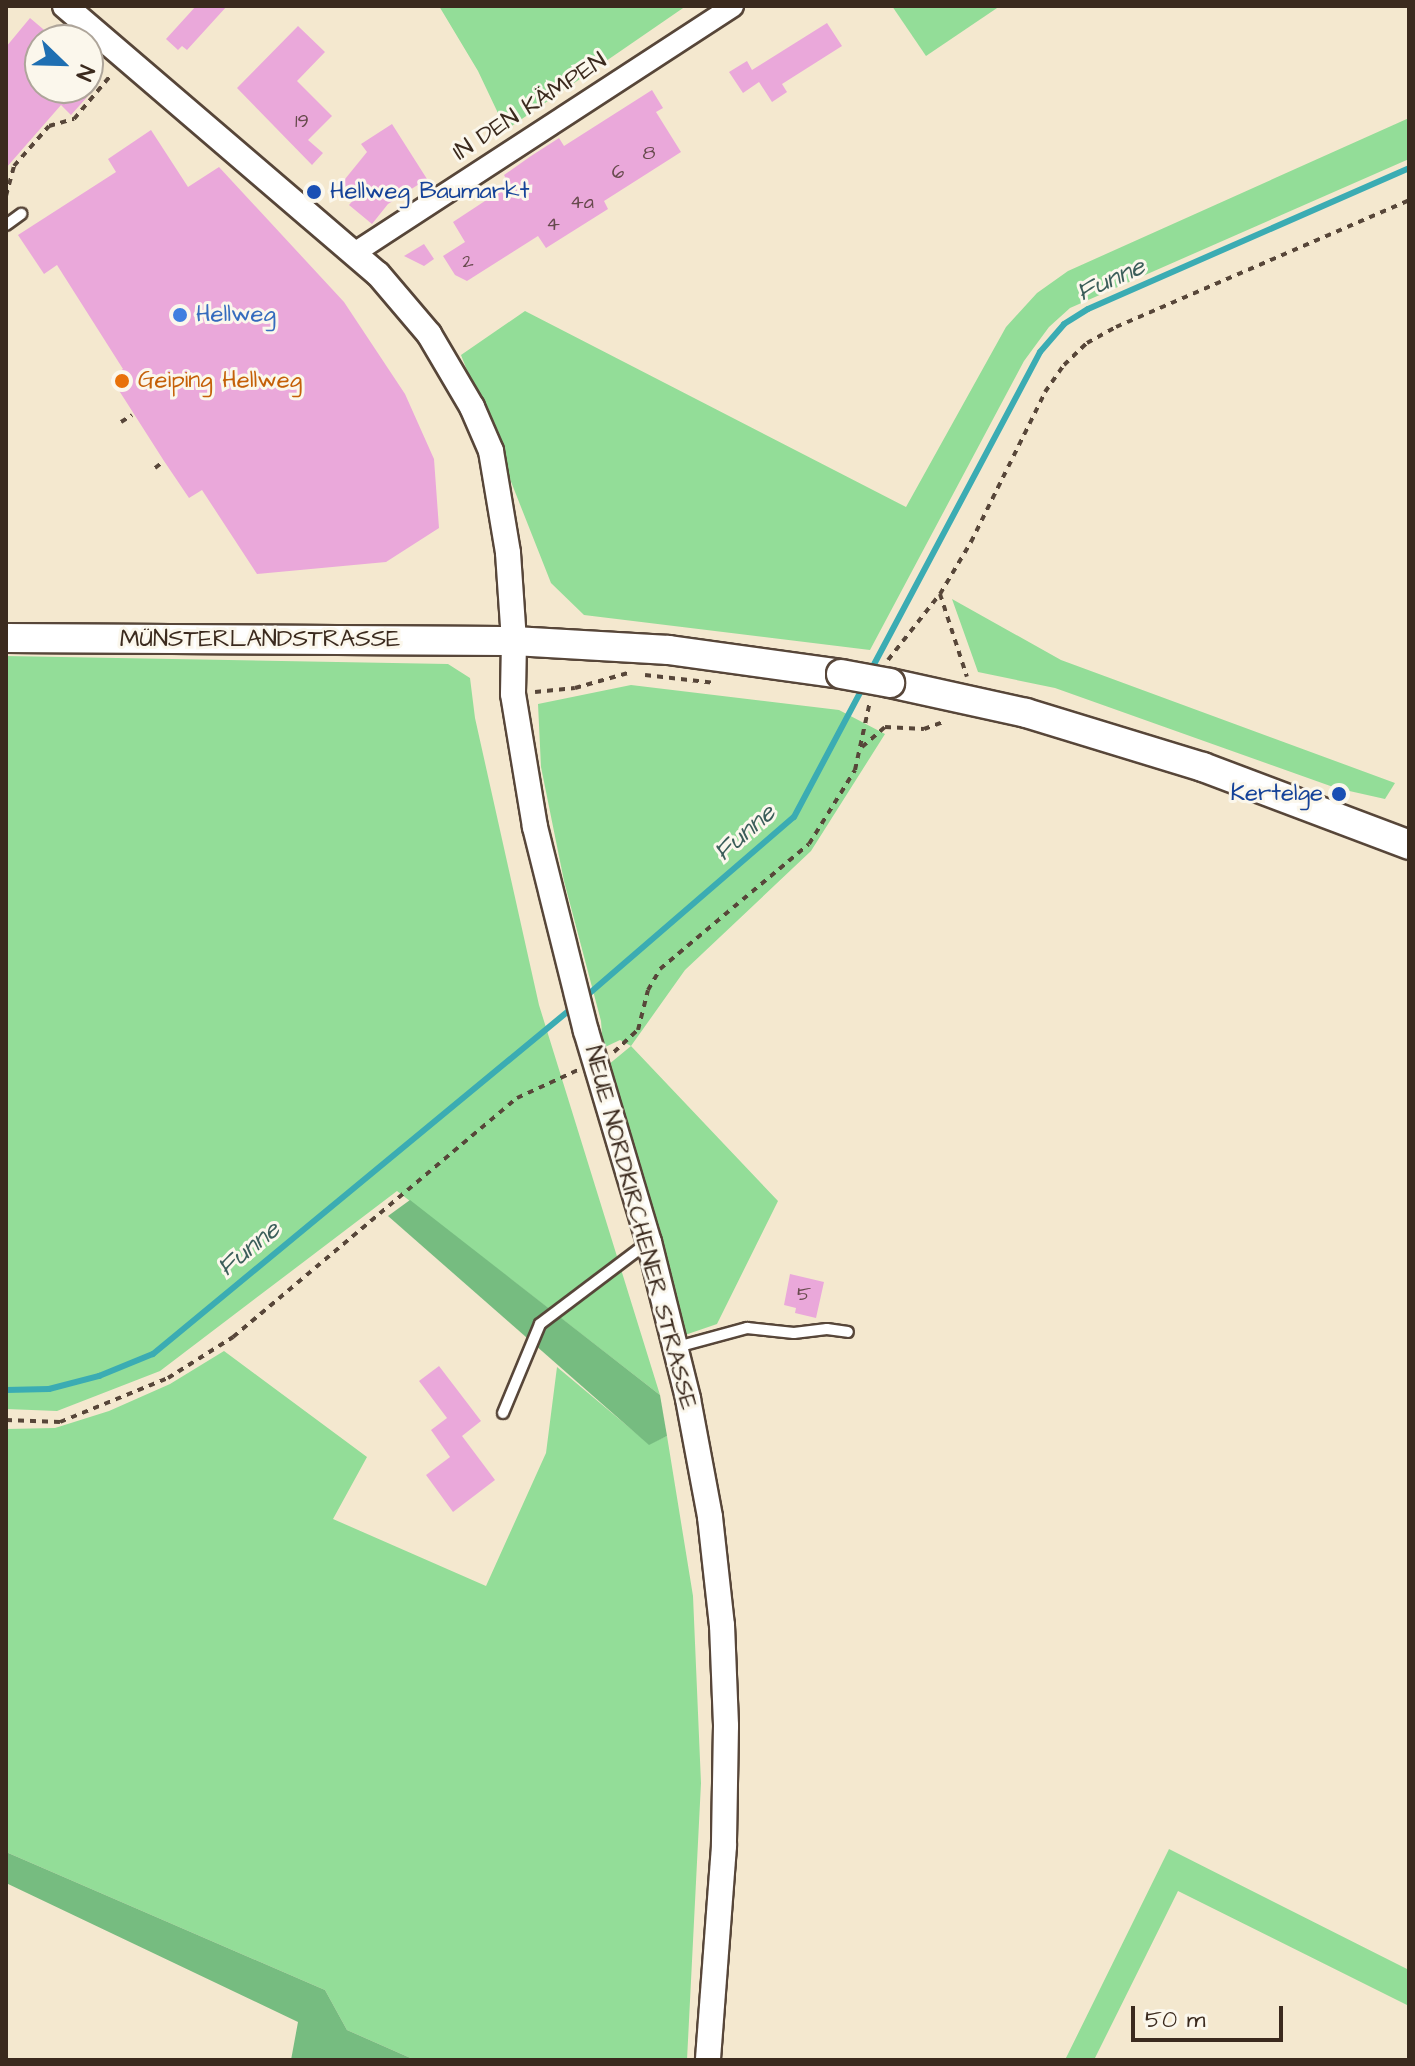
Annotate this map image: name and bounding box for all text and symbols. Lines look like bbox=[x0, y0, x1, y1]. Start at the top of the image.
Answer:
north arrow bbox=[24, 24, 104, 104]
street label: IN DEN KÄMPEN bbox=[448, 47, 612, 167]
text: N bbox=[68, 60, 102, 85]
house number: 19 bbox=[295, 109, 309, 133]
house number: 8 bbox=[643, 141, 655, 165]
house number: 6 bbox=[612, 160, 624, 184]
place label: Hellweg Baumarkt bbox=[330, 178, 529, 206]
marker: Hellweg Baumarkt bbox=[305, 183, 323, 201]
house number: 4a bbox=[570, 190, 594, 214]
house number: 4 bbox=[546, 212, 560, 236]
house number: 2 bbox=[462, 249, 474, 273]
water label: Funne bbox=[1072, 251, 1150, 309]
place label: Hellweg bbox=[196, 301, 276, 329]
marker: Hellweg bbox=[171, 306, 189, 324]
place label: Geiping Hellweg bbox=[138, 367, 302, 395]
marker: Geiping Hellweg bbox=[113, 372, 131, 390]
street label: MÜNSTERLANDSTRASSE bbox=[120, 626, 400, 654]
place label: Kertelge bbox=[1230, 780, 1323, 808]
marker: Kertelge bbox=[1330, 785, 1348, 803]
water label: Funne bbox=[708, 798, 782, 868]
street label: NEUE NORDKIRCHENER STRASSE bbox=[578, 1043, 702, 1413]
water label: Funne bbox=[211, 1214, 287, 1284]
house number: 5 bbox=[797, 1282, 811, 1306]
scale bar bbox=[1135, 1990, 1287, 2040]
text: 50 m bbox=[1145, 2003, 1205, 2037]

